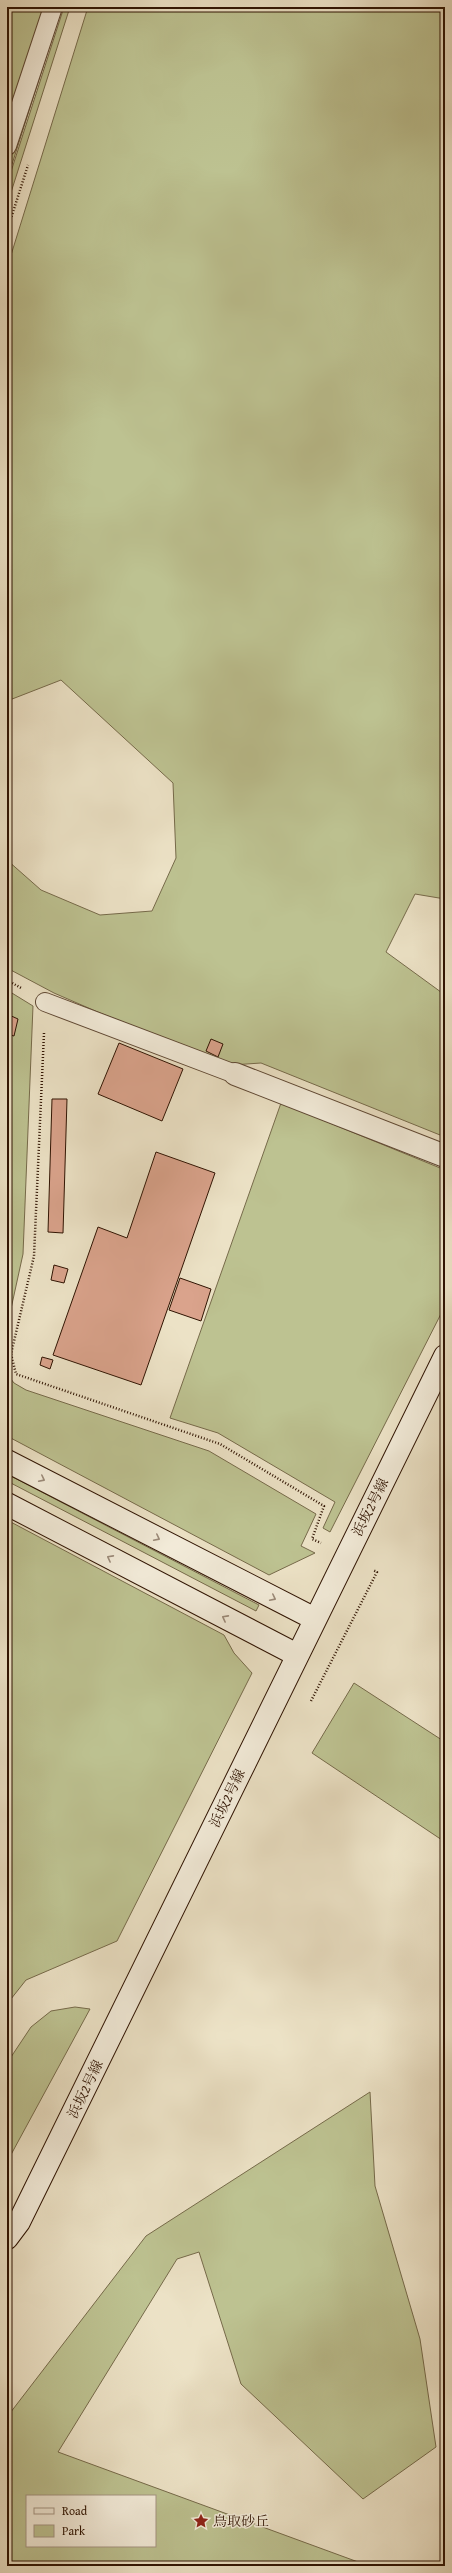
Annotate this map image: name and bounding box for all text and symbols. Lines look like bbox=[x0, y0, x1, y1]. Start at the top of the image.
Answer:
one-way arrow bbox=[37, 1474, 45, 1482]
street label: 浜坂2号線 bbox=[347, 1475, 393, 1539]
one-way arrow bbox=[153, 1534, 161, 1541]
one-way arrow bbox=[107, 1555, 114, 1563]
one-way arrow bbox=[269, 1593, 276, 1601]
one-way arrow bbox=[222, 1615, 230, 1623]
street label: 浜坂2号線 bbox=[204, 1765, 250, 1831]
street label: 浜坂2号線 bbox=[62, 2056, 108, 2122]
legend bbox=[26, 2495, 156, 2547]
text: Road bbox=[62, 2502, 88, 2519]
place label: 鳥取砂丘 bbox=[213, 2511, 269, 2531]
place icon: 鳥取砂丘 bbox=[192, 2512, 210, 2530]
text: Park bbox=[62, 2522, 86, 2539]

